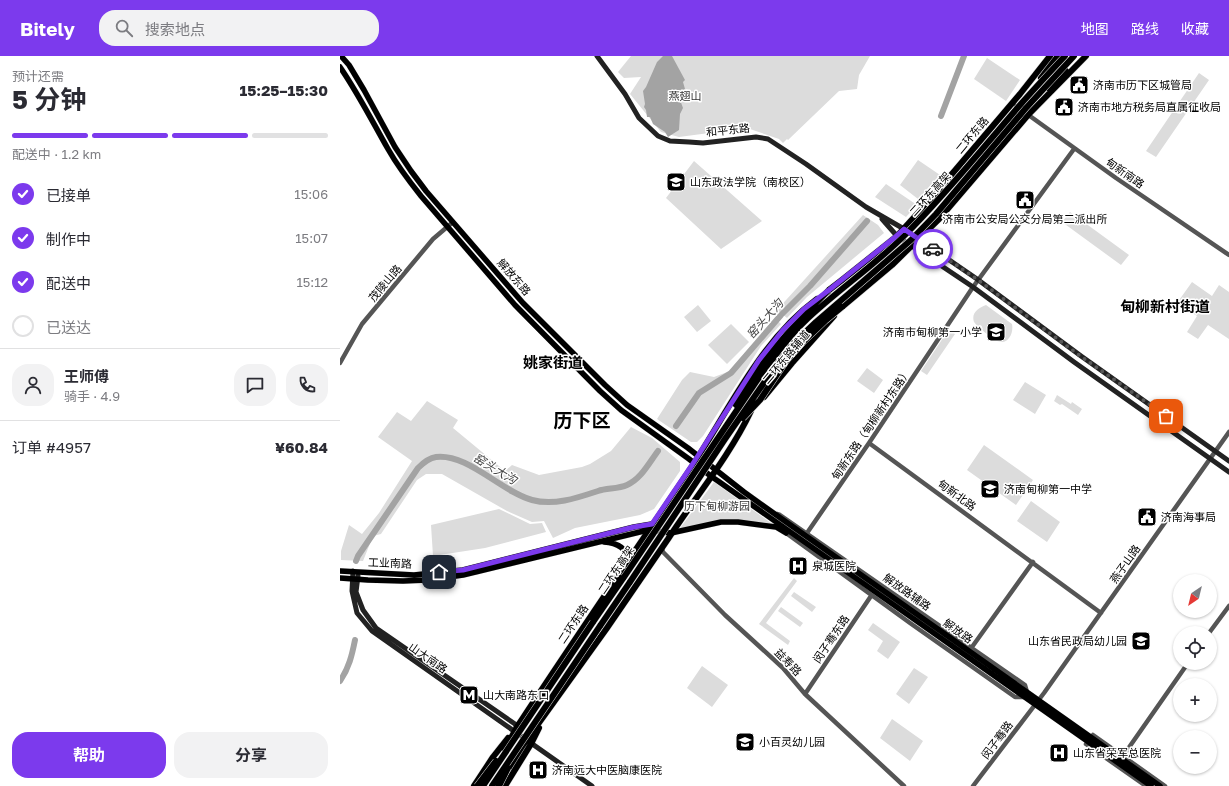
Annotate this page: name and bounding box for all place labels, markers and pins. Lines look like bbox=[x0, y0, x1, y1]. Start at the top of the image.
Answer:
public building icon: 济南市历下区城管局 bbox=[1068, 74, 1090, 96]
place label: 济南市历下区城管局 bbox=[1093, 78, 1192, 91]
public building icon: 济南市地方税务局直属征收局 bbox=[1053, 96, 1075, 118]
place label: 济南市地方税务局直属征收局 bbox=[1078, 100, 1221, 113]
school or university icon: 山东政法学院（南校区） bbox=[665, 171, 687, 193]
place label: 山东政法学院（南校区） bbox=[690, 175, 811, 188]
public building icon: 济南市公安局公交分局第二派出所 bbox=[1014, 189, 1036, 211]
place label: 济南市公安局公交分局第二派出所 bbox=[943, 212, 1108, 225]
school or university icon: 济南市甸柳第一小学 bbox=[985, 321, 1007, 343]
place label: 济南市甸柳第一小学 bbox=[883, 325, 982, 338]
pin bbox=[1149, 399, 1183, 433]
school or university icon: 济南甸柳第一中学 bbox=[979, 478, 1001, 500]
place label: 济南甸柳第一中学 bbox=[1004, 482, 1092, 495]
public building icon: 济南海事局 bbox=[1136, 506, 1158, 528]
place label: 济南海事局 bbox=[1161, 510, 1216, 523]
pin bbox=[422, 555, 456, 589]
hospital icon: 泉城医院 bbox=[787, 555, 809, 577]
place label: 泉城医院 bbox=[812, 559, 856, 572]
school or university icon: 山东省民政局幼儿园 bbox=[1130, 630, 1152, 652]
place label: 山东省民政局幼儿园 bbox=[1028, 634, 1127, 647]
metro station icon: 山大南路东口 bbox=[458, 684, 480, 706]
place label: 山大南路东口 bbox=[483, 688, 549, 701]
school or university icon: 小百灵幼儿园 bbox=[734, 731, 756, 753]
place label: 小百灵幼儿园 bbox=[759, 735, 825, 748]
hospital icon: 山东省荣军总医院 bbox=[1048, 742, 1070, 764]
place label: 山东省荣军总医院 bbox=[1073, 746, 1161, 759]
hospital icon: 济南远大中医脑康医院 bbox=[527, 759, 549, 781]
place label: 济南远大中医脑康医院 bbox=[552, 763, 662, 776]

